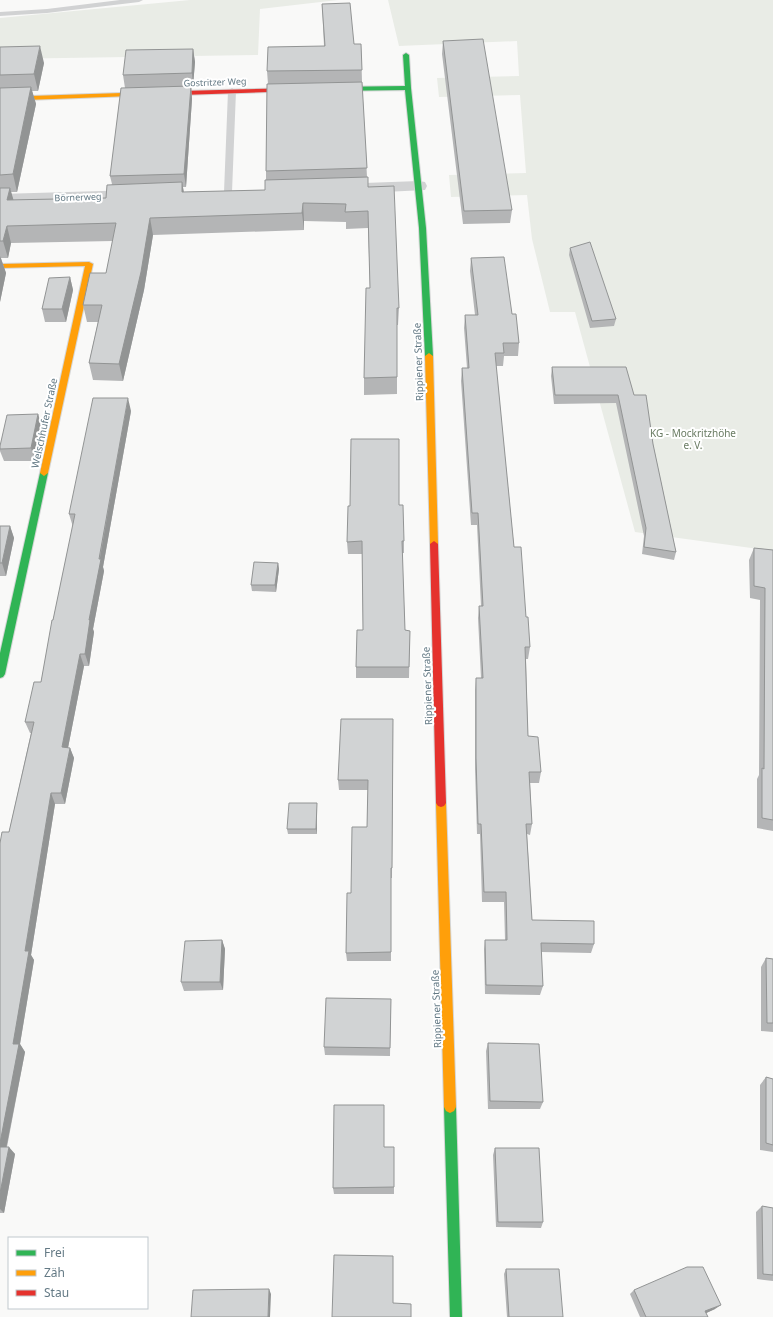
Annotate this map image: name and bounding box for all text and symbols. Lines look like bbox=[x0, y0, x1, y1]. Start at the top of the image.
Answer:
street label: Gostritzer Weg bbox=[183, 74, 247, 90]
street label: Börnerweg bbox=[54, 190, 102, 204]
street label: Rippiener Straße bbox=[410, 322, 426, 401]
street label: Welschhufer Straße bbox=[28, 376, 60, 469]
park label: KG - Mockritzhöhe e. V. bbox=[650, 426, 736, 452]
street label: Rippiener Straße bbox=[419, 646, 435, 725]
street label: Rippiener Straße bbox=[428, 969, 444, 1048]
legend bbox=[8, 1237, 148, 1309]
text: Frei bbox=[44, 1244, 65, 1261]
text: Zäh bbox=[44, 1264, 65, 1281]
text: Stau bbox=[44, 1284, 69, 1301]

